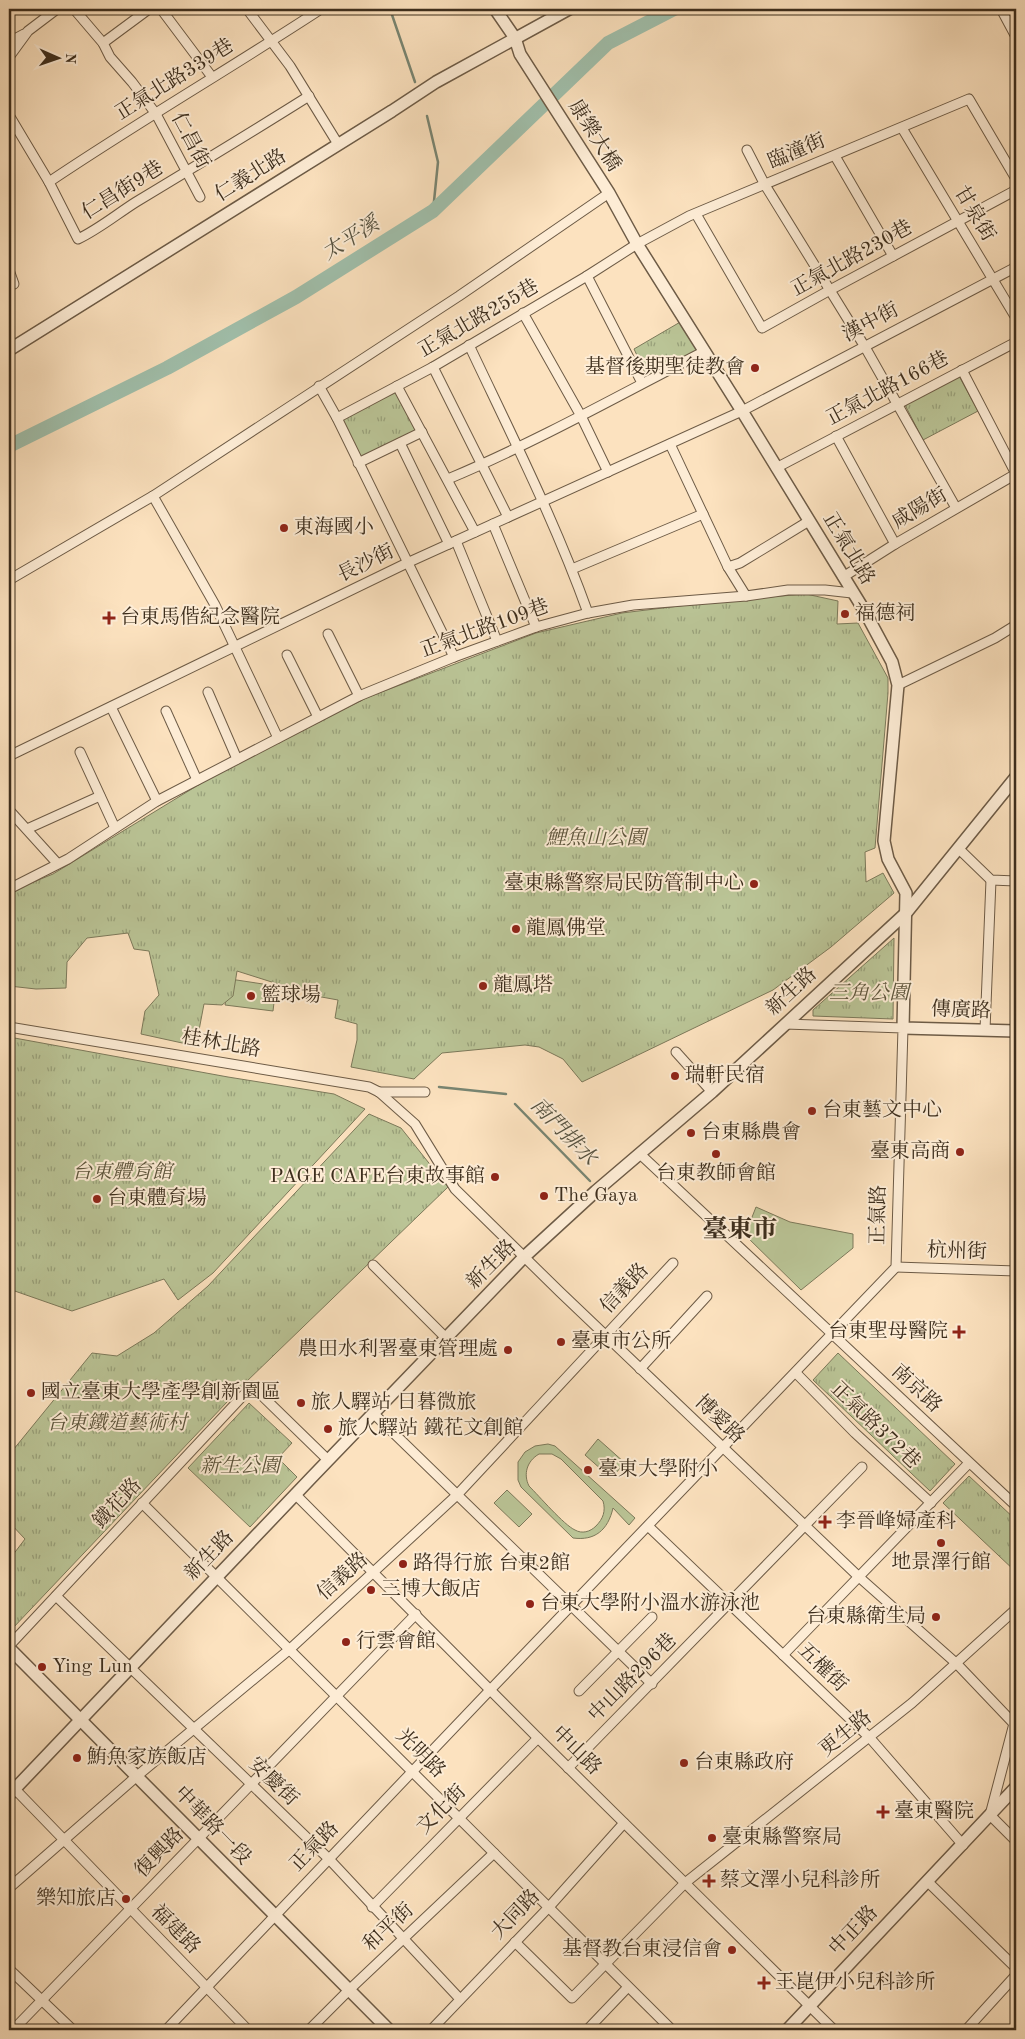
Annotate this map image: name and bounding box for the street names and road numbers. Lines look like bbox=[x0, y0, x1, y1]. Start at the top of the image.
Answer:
street label: 正氣北路339巷 bbox=[111, 34, 237, 124]
street label: 康樂大橋 bbox=[564, 96, 625, 175]
street label: 仁昌街 bbox=[167, 109, 215, 172]
street label: 臨潼街 bbox=[764, 128, 829, 173]
street label: 仁義北路 bbox=[211, 145, 290, 206]
street label: 仁昌街9巷 bbox=[78, 157, 167, 224]
street label: 甘泉街 bbox=[950, 182, 1000, 245]
street label: 正氣北路230巷 bbox=[787, 216, 916, 300]
street label: 正氣北路255巷 bbox=[415, 275, 542, 361]
street label: 漢中街 bbox=[839, 298, 902, 346]
street label: 正氣北路166巷 bbox=[823, 347, 952, 429]
street label: 咸陽街 bbox=[888, 483, 951, 533]
street label: 正氣北路 bbox=[819, 509, 879, 588]
street label: 長沙街 bbox=[334, 540, 397, 586]
street label: 正氣北路109巷 bbox=[418, 595, 552, 661]
street label: 新生路 bbox=[762, 963, 821, 1020]
street label: 傳廣路 bbox=[931, 998, 991, 1022]
street label: 桂林北路 bbox=[180, 1025, 262, 1061]
street label: 正氣路 bbox=[866, 1185, 890, 1245]
street label: 新生路 bbox=[462, 1235, 520, 1293]
street label: 杭州街 bbox=[927, 1239, 987, 1263]
street label: 信義路 bbox=[596, 1259, 653, 1318]
street label: 南京路 bbox=[887, 1360, 946, 1417]
street label: 正氣路372巷 bbox=[827, 1377, 925, 1473]
street label: 博愛路 bbox=[690, 1391, 749, 1448]
street label: 鐵花路 bbox=[89, 1474, 146, 1533]
street label: 新生路 bbox=[181, 1526, 238, 1585]
street label: 信義路 bbox=[313, 1548, 372, 1605]
street label: 中山路296巷 bbox=[584, 1629, 681, 1726]
street label: 五權街 bbox=[793, 1639, 852, 1696]
street label: 更生路 bbox=[815, 1706, 876, 1761]
street label: 中山路 bbox=[548, 1721, 606, 1779]
street label: 光明路 bbox=[392, 1724, 450, 1782]
street label: 安慶街 bbox=[244, 1753, 303, 1810]
street label: 文化街 bbox=[412, 1780, 470, 1838]
street label: 中華路一段 bbox=[170, 1782, 255, 1869]
street label: 正氣路 bbox=[286, 1817, 343, 1876]
street label: 復興路 bbox=[131, 1823, 188, 1882]
street label: 大同路 bbox=[487, 1885, 544, 1944]
street label: 和平街 bbox=[359, 1899, 418, 1956]
street label: 福建路 bbox=[147, 1900, 205, 1958]
street label: 中正路 bbox=[825, 1901, 882, 1960]

